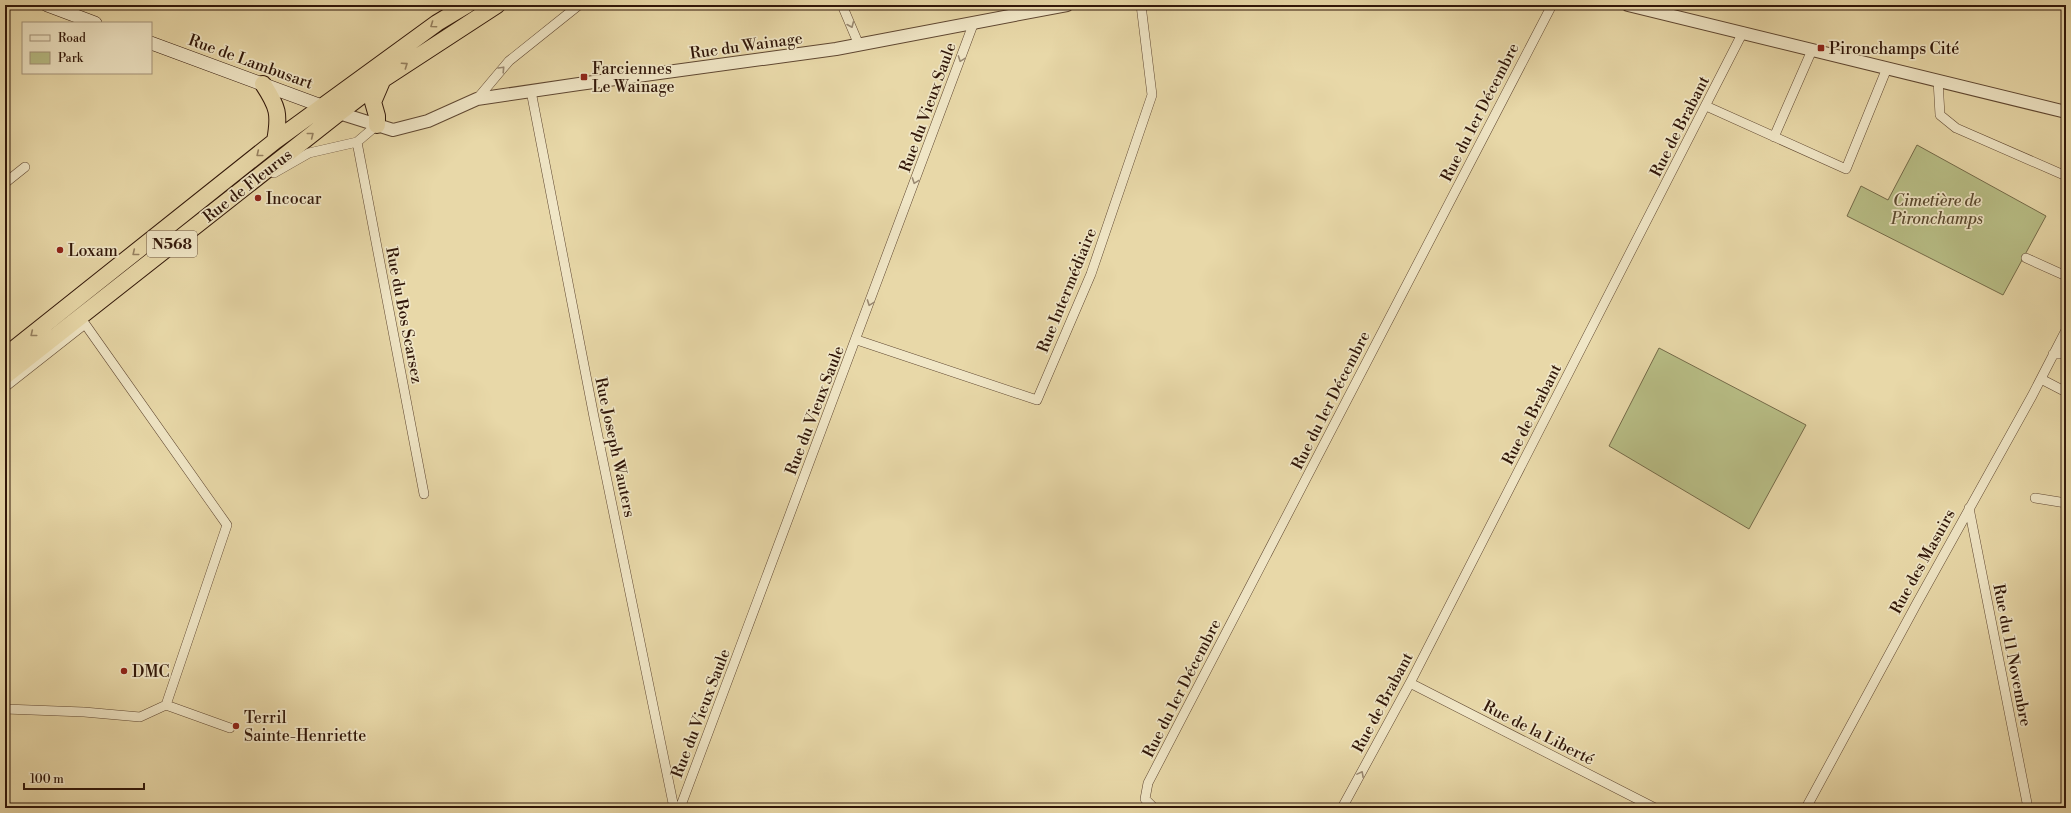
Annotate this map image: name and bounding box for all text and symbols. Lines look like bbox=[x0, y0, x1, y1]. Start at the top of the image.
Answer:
one-way arrow bbox=[431, 20, 438, 27]
one-way arrow bbox=[846, 21, 854, 28]
legend bbox=[22, 22, 152, 74]
street label: Rue du Wainage bbox=[688, 28, 804, 64]
street label: Rue de Lambusart bbox=[186, 30, 316, 94]
text: Road bbox=[58, 31, 86, 46]
place label: Pironchamps Cité bbox=[1829, 39, 1959, 59]
street label: Rue du Vieux Saule bbox=[895, 40, 961, 175]
street label: Rue du 1er Décembre bbox=[1436, 40, 1524, 185]
marker: Pironchamps Cité bbox=[1816, 43, 1826, 53]
text: Park bbox=[58, 51, 84, 66]
one-way arrow bbox=[957, 55, 965, 62]
place label: Farciennes Le Wainage bbox=[592, 59, 675, 97]
one-way arrow bbox=[401, 62, 408, 70]
one-way arrow bbox=[497, 66, 504, 74]
marker: Farciennes Le Wainage bbox=[579, 72, 589, 82]
street label: Rue de Brabant bbox=[1646, 72, 1714, 180]
one-way arrow bbox=[306, 133, 313, 140]
street label: Rue de Fleurus bbox=[199, 145, 296, 227]
one-way arrow bbox=[256, 150, 263, 157]
one-way arrow bbox=[912, 177, 920, 184]
place label: Incocar bbox=[266, 189, 322, 209]
park label: Cimetière de Pironchamps bbox=[1890, 191, 1983, 229]
marker: Incocar bbox=[253, 193, 263, 203]
street label: Rue Intermédiaire bbox=[1033, 225, 1101, 356]
road number: N568 bbox=[147, 231, 197, 257]
place label: Loxam bbox=[68, 241, 118, 261]
marker: Loxam bbox=[55, 245, 65, 255]
street label: Rue du Bos Scarsez bbox=[381, 245, 427, 385]
one-way arrow bbox=[133, 248, 140, 255]
one-way arrow bbox=[867, 299, 875, 306]
street label: Rue du 1er Décembre bbox=[1287, 328, 1375, 473]
one-way arrow bbox=[31, 329, 38, 336]
street label: Rue du Vieux Saule bbox=[781, 343, 849, 478]
street label: Rue de Brabant bbox=[1498, 360, 1566, 468]
street label: Rue Joseph Wauters bbox=[590, 375, 640, 519]
street label: Rue des Masuirs bbox=[1886, 506, 1960, 617]
street label: Rue du 11 Novembre bbox=[1988, 582, 2036, 728]
street label: Rue du 1er Décembre bbox=[1138, 616, 1226, 761]
street label: Rue du Vieux Saule bbox=[667, 646, 735, 781]
street label: Rue de Brabant bbox=[1348, 649, 1418, 756]
place label: DMC bbox=[132, 662, 170, 682]
marker: DMC bbox=[119, 666, 129, 676]
street label: Rue de la Liberté bbox=[1480, 696, 1598, 770]
place label: Terril Sainte-Henriette bbox=[244, 708, 366, 746]
marker: Terril Sainte-Henriette bbox=[231, 721, 241, 731]
scale bar bbox=[24, 765, 144, 791]
one-way arrow bbox=[1356, 771, 1363, 778]
text: 100 m bbox=[30, 772, 64, 787]

